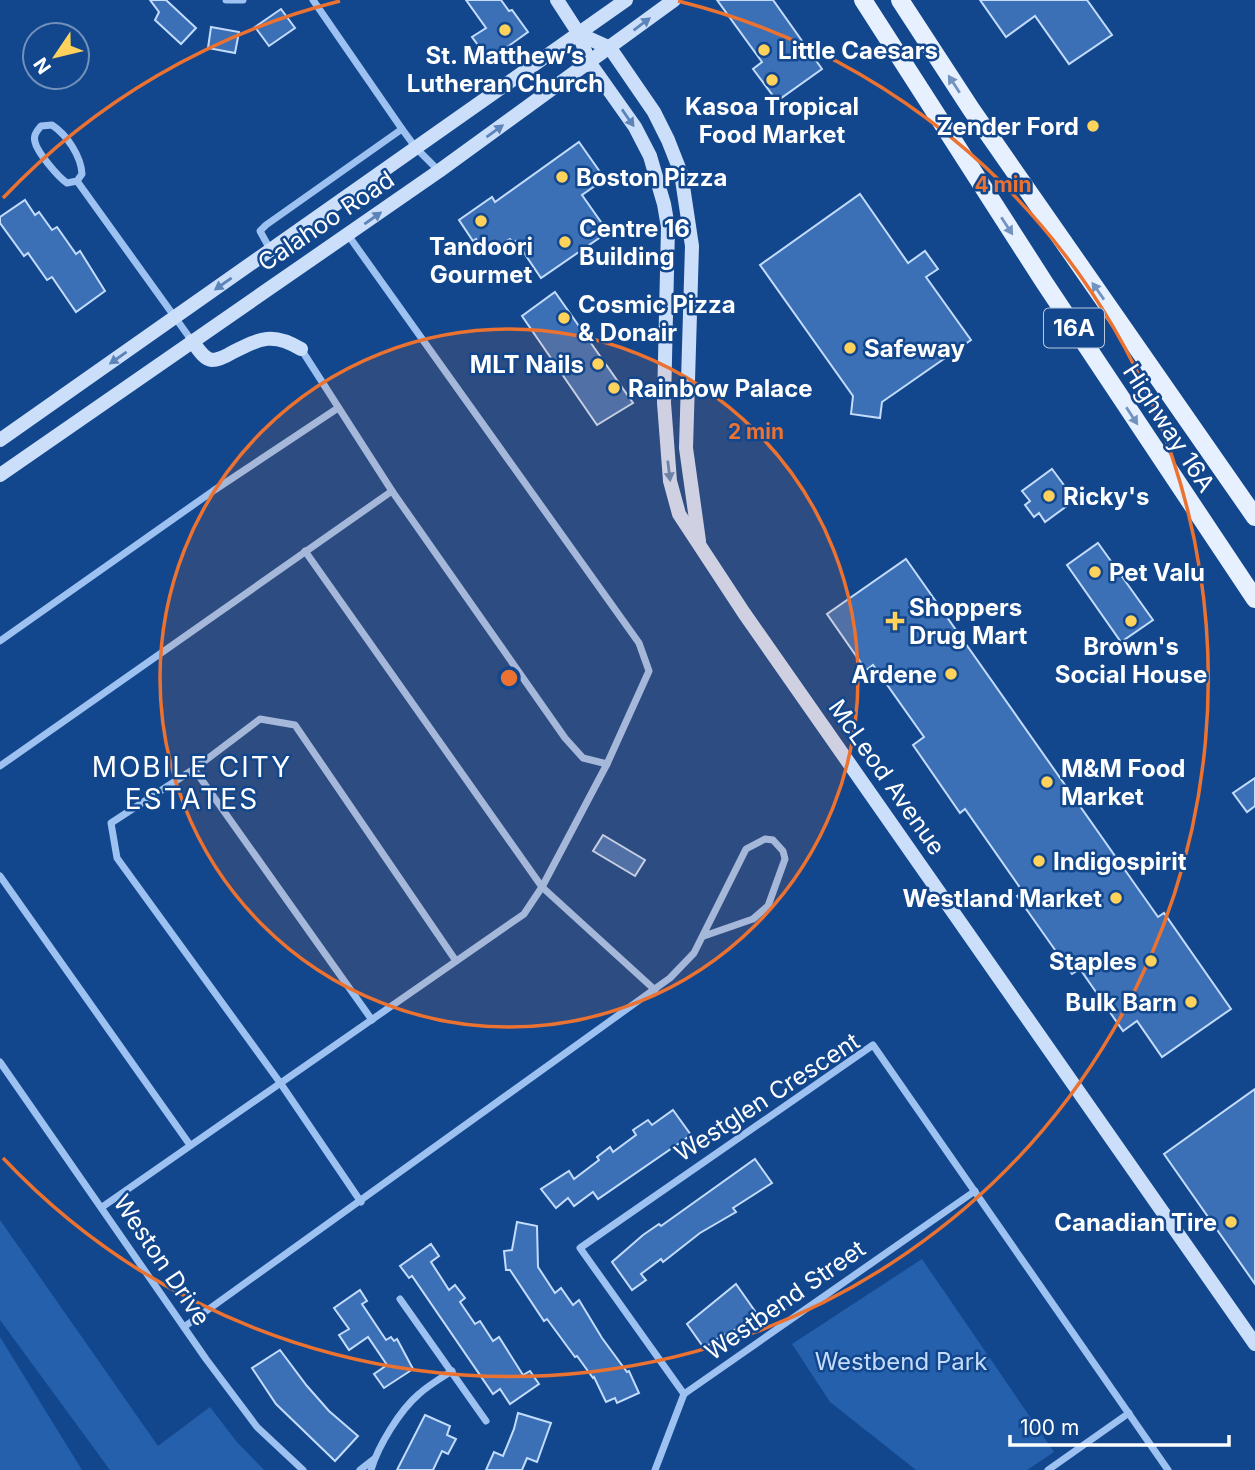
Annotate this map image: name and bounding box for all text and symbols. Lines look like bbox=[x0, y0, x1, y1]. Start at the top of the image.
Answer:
one-way arrow bbox=[633, 17, 651, 31]
north arrow bbox=[21, 21, 91, 91]
marker: St. Matthew’s Lutheran Church bbox=[497, 22, 513, 38]
place label: Little Caesars bbox=[778, 36, 938, 65]
place label: St. Matthew’s Lutheran Church bbox=[407, 41, 603, 98]
marker: Little Caesars bbox=[756, 42, 772, 58]
text: N bbox=[29, 53, 56, 78]
marker: Kasoa Tropical Food Market bbox=[764, 72, 780, 88]
one-way arrow bbox=[947, 75, 961, 93]
place label: Kasoa Tropical Food Market bbox=[685, 92, 859, 149]
one-way arrow bbox=[621, 109, 635, 127]
place label: Zender Ford bbox=[937, 112, 1079, 141]
marker: Zender Ford bbox=[1085, 118, 1101, 134]
one-way arrow bbox=[486, 124, 504, 138]
place label: Boston Pizza bbox=[576, 163, 727, 192]
street label: Calahoo Road bbox=[252, 165, 400, 277]
marker: Boston Pizza bbox=[554, 169, 570, 185]
text: 4 min bbox=[974, 172, 1032, 197]
one-way arrow bbox=[364, 211, 382, 225]
marker: Tandoori Gourmet bbox=[473, 213, 489, 229]
place label: Centre 16 Building bbox=[579, 214, 690, 271]
one-way arrow bbox=[1001, 216, 1014, 236]
place label: Tandoori Gourmet bbox=[429, 232, 533, 289]
marker: Centre 16 Building bbox=[557, 234, 573, 250]
one-way arrow bbox=[214, 277, 232, 291]
one-way arrow bbox=[1091, 282, 1105, 300]
place label: Cosmic Pizza & Donair bbox=[578, 290, 736, 347]
road number: 16A bbox=[1044, 308, 1104, 348]
marker: Cosmic Pizza & Donair bbox=[556, 310, 572, 326]
place label: Safeway bbox=[864, 334, 966, 363]
marker: Safeway bbox=[842, 340, 858, 356]
place label: MLT Nails bbox=[470, 350, 584, 379]
one-way arrow bbox=[109, 351, 127, 365]
marker: MLT Nails bbox=[590, 356, 606, 372]
street label: Highway 16A bbox=[1117, 359, 1221, 497]
place label: Rainbow Palace bbox=[628, 374, 813, 403]
marker: Rainbow Palace bbox=[606, 380, 622, 396]
one-way arrow bbox=[1125, 407, 1139, 425]
text: 2 min bbox=[728, 419, 784, 444]
one-way arrow bbox=[663, 460, 674, 482]
place label: Ricky's bbox=[1063, 482, 1149, 511]
marker: Ricky's bbox=[1041, 488, 1057, 504]
place label: Pet Valu bbox=[1109, 558, 1205, 587]
marker: Pet Valu bbox=[1087, 564, 1103, 580]
place label: Shoppers Drug Mart bbox=[909, 593, 1027, 650]
marker: Shoppers Drug Mart bbox=[887, 613, 903, 629]
marker: Brown's Social House bbox=[1123, 613, 1139, 629]
place label: Brown's Social House bbox=[1055, 632, 1207, 689]
place label: Ardene bbox=[851, 660, 937, 689]
centre of rings bbox=[497, 666, 521, 690]
marker: Ardene bbox=[943, 666, 959, 682]
street label: McLeod Avenue bbox=[823, 694, 951, 860]
district label: MOBILE CITY ESTATES bbox=[92, 750, 292, 816]
place label: M&M Food Market bbox=[1061, 754, 1186, 811]
marker: M&M Food Market bbox=[1039, 774, 1055, 790]
place label: Indigospirit bbox=[1053, 847, 1187, 876]
marker: Indigospirit bbox=[1031, 853, 1047, 869]
place label: Westland Market bbox=[903, 884, 1102, 913]
marker: Westland Market bbox=[1108, 890, 1124, 906]
place label: Staples bbox=[1049, 947, 1137, 976]
marker: Staples bbox=[1143, 953, 1159, 969]
place label: Bulk Barn bbox=[1065, 988, 1177, 1017]
marker: Bulk Barn bbox=[1183, 994, 1199, 1010]
street label: Westglen Crescent bbox=[669, 1026, 865, 1168]
street label: Weston Drive bbox=[108, 1189, 216, 1331]
place label: Canadian Tire bbox=[1054, 1208, 1217, 1237]
marker: Canadian Tire bbox=[1223, 1214, 1239, 1230]
street label: Westbend Street bbox=[699, 1234, 871, 1366]
park label: Westbend Park bbox=[815, 1347, 987, 1376]
scale bar bbox=[1010, 1404, 1229, 1448]
text: 100 m bbox=[1020, 1415, 1079, 1440]

